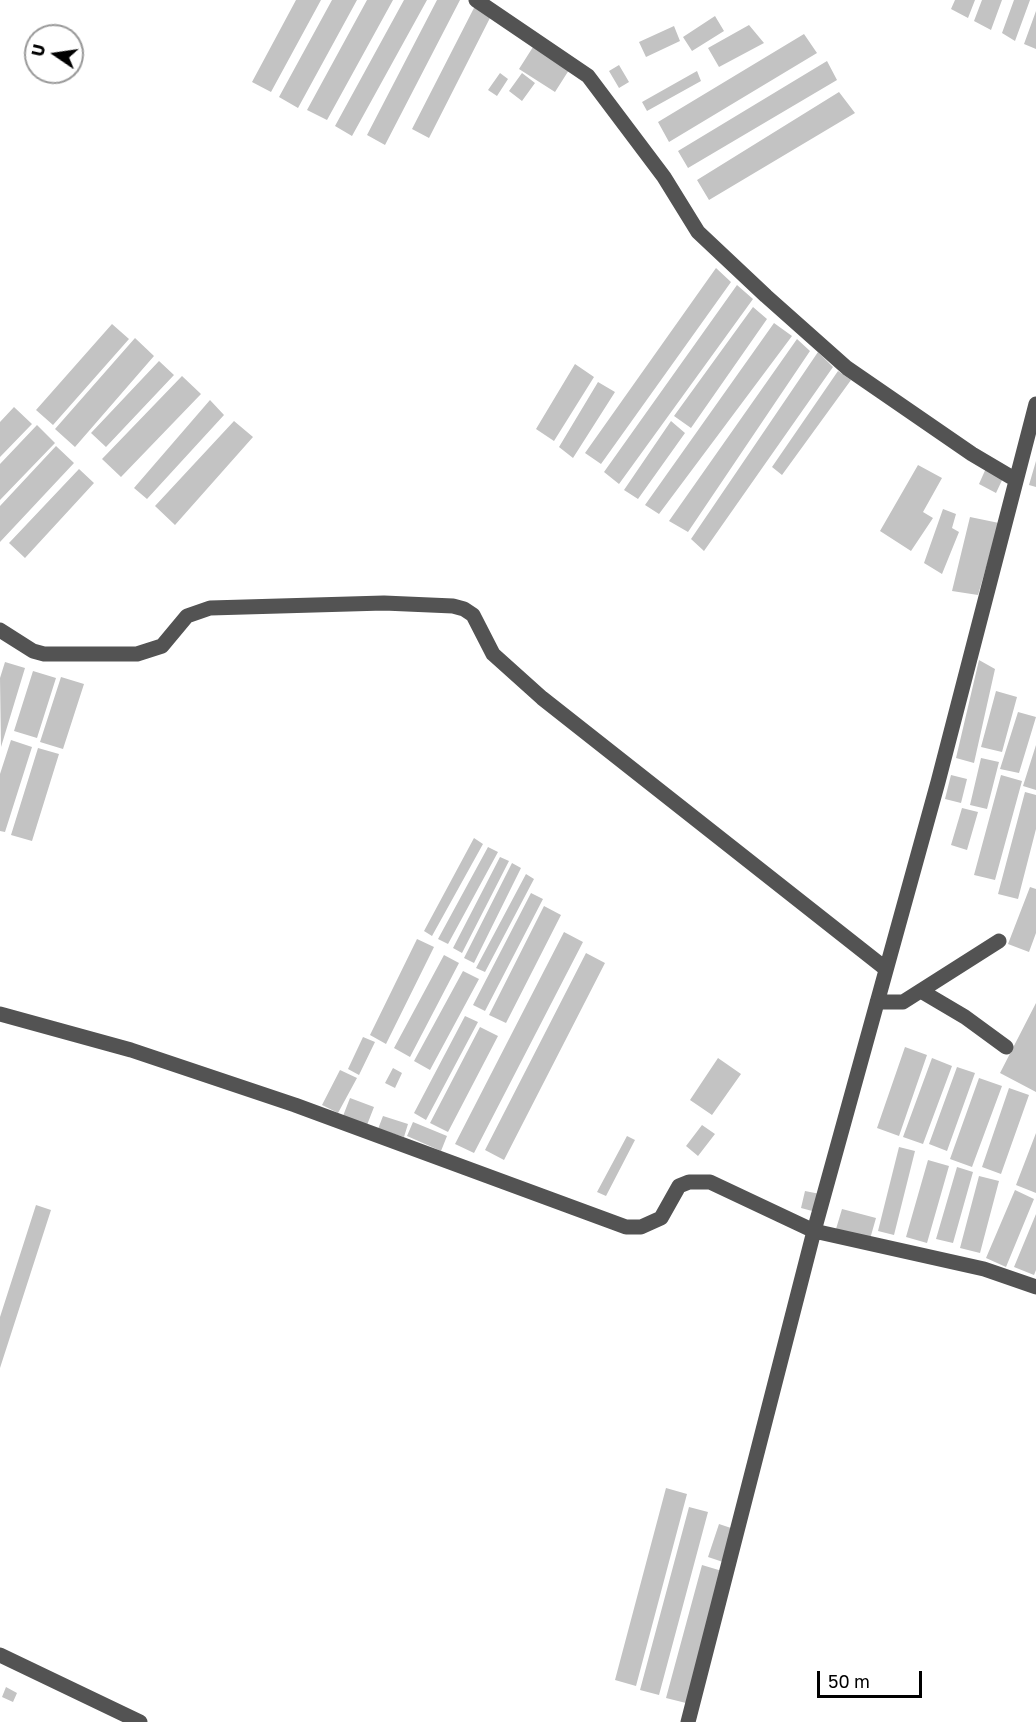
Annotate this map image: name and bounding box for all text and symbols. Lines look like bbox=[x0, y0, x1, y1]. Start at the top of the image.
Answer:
north arrow bbox=[24, 24, 84, 84]
text: U bbox=[27, 42, 49, 58]
scale bar bbox=[820, 1659, 925, 1697]
text: 50 m bbox=[828, 1670, 870, 1692]

